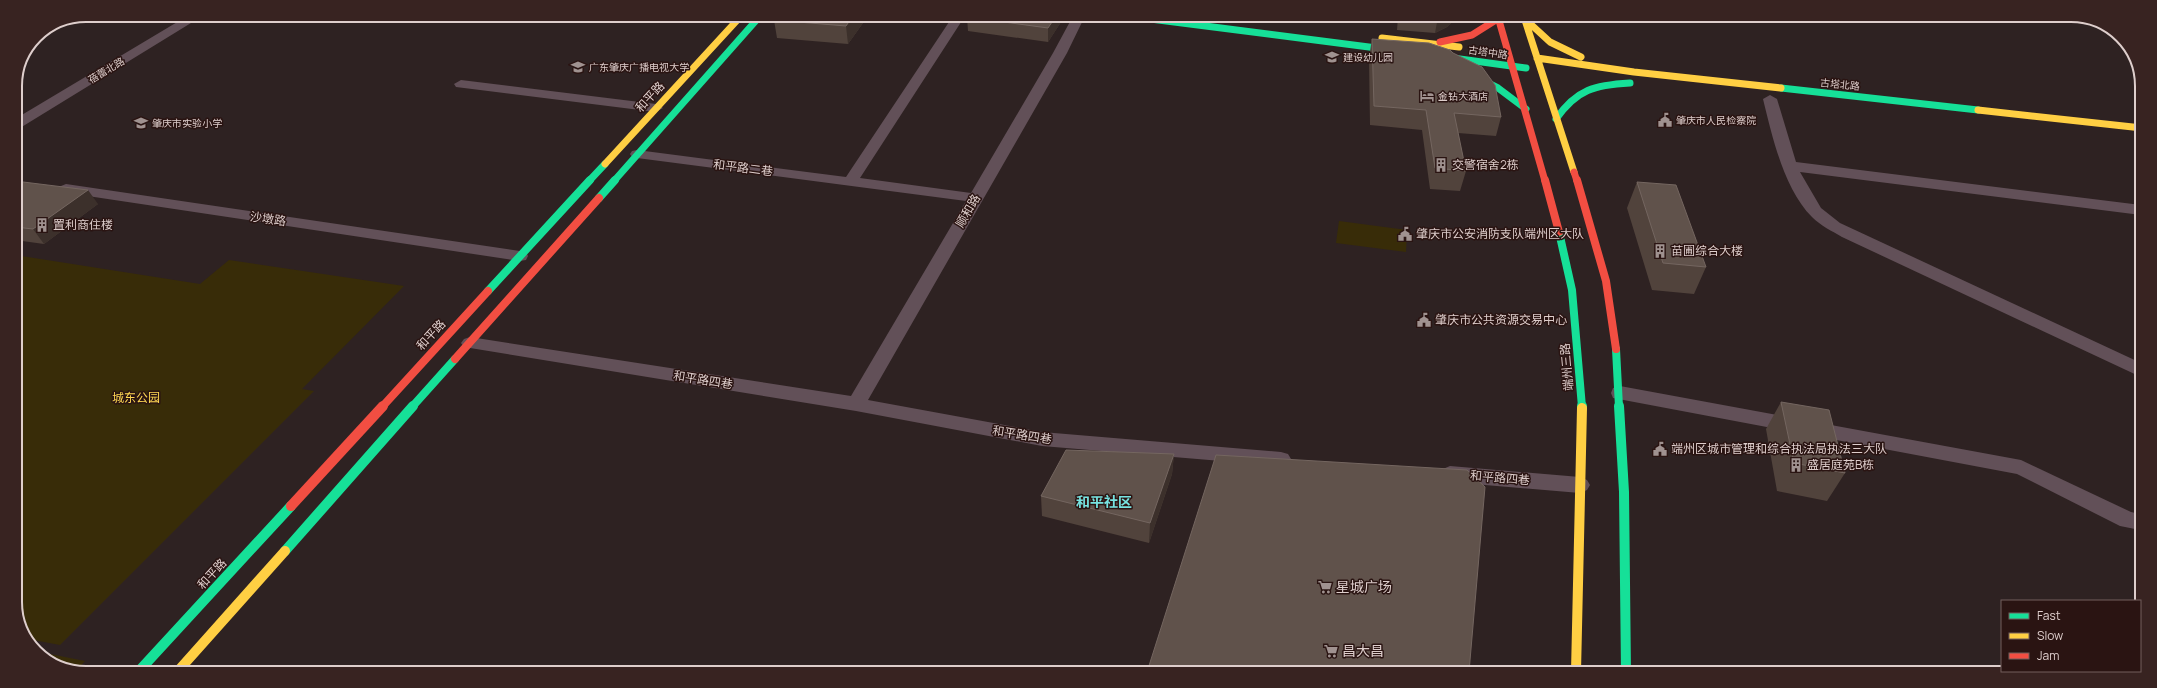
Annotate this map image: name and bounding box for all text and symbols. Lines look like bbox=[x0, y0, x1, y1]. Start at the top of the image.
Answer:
street label: 古塔中路 bbox=[1467, 42, 1509, 62]
school or university icon: 建设幼儿园 bbox=[1324, 49, 1340, 65]
place label: 建设幼儿园 bbox=[1343, 50, 1393, 64]
street label: 蓓蕾北路 bbox=[85, 54, 127, 86]
school or university icon: 广东肇庆广播电视大学 bbox=[570, 59, 586, 75]
place label: 广东肇庆广播电视大学 bbox=[589, 60, 689, 74]
street label: 古塔北路 bbox=[1819, 75, 1861, 93]
street label: 和平路 bbox=[631, 78, 668, 116]
hotel icon: 金钻大酒店 bbox=[1419, 88, 1435, 104]
place label: 金钻大酒店 bbox=[1438, 89, 1488, 103]
public building icon: 肇庆市人民检察院 bbox=[1657, 112, 1673, 128]
place label: 肇庆市人民检察院 bbox=[1676, 113, 1756, 127]
school or university icon: 肇庆市实验小学 bbox=[133, 115, 149, 131]
place label: 肇庆市实验小学 bbox=[152, 116, 222, 130]
street label: 和平路二巷 bbox=[712, 155, 774, 180]
place label: 交警宿舍2栋 bbox=[1452, 156, 1519, 173]
building icon: 交警宿舍2栋 bbox=[1433, 157, 1449, 173]
street label: 顺和路 bbox=[951, 191, 984, 231]
street label: 沙墩路 bbox=[249, 208, 287, 229]
place label: 置利商住楼 bbox=[53, 216, 113, 233]
building icon: 置利商住楼 bbox=[34, 217, 50, 233]
place label: 肇庆市公安消防支队端州区大队 bbox=[1416, 225, 1584, 242]
public building icon: 肇庆市公安消防支队端州区大队 bbox=[1397, 226, 1413, 242]
place label: 苗圃综合大楼 bbox=[1671, 242, 1743, 259]
building icon: 苗圃综合大楼 bbox=[1652, 243, 1668, 259]
place label: 肇庆市公共资源交易中心 bbox=[1435, 311, 1567, 328]
public building icon: 肇庆市公共资源交易中心 bbox=[1416, 312, 1432, 328]
street label: 和平路 bbox=[412, 316, 449, 354]
street label: 端州三路 bbox=[1556, 342, 1577, 392]
street label: 和平路四巷 bbox=[672, 366, 734, 393]
park label: 城东公园 bbox=[112, 389, 160, 406]
street label: 和平路四巷 bbox=[991, 421, 1053, 448]
place label: 端州区城市管理和综合执法局执法三大队 bbox=[1671, 440, 1887, 457]
public building icon: 端州区城市管理和综合执法局执法三大队 bbox=[1652, 441, 1668, 457]
place label: 盛居庭苑B栋 bbox=[1807, 456, 1874, 473]
building icon: 盛居庭苑B栋 bbox=[1788, 457, 1804, 473]
street label: 和平路四巷 bbox=[1469, 466, 1531, 489]
district label: 和平社区 bbox=[1076, 492, 1132, 511]
street label: 和平路 bbox=[193, 555, 230, 593]
place label: 星城广场 bbox=[1336, 577, 1392, 596]
supermarket icon: 星城广场 bbox=[1317, 579, 1333, 595]
legend bbox=[2001, 600, 2141, 672]
text: Fast bbox=[2037, 607, 2061, 624]
text: Slow bbox=[2037, 627, 2063, 644]
place label: 昌大昌 bbox=[1342, 641, 1384, 660]
supermarket icon: 昌大昌 bbox=[1323, 643, 1339, 659]
text: Jam bbox=[2037, 647, 2059, 664]

